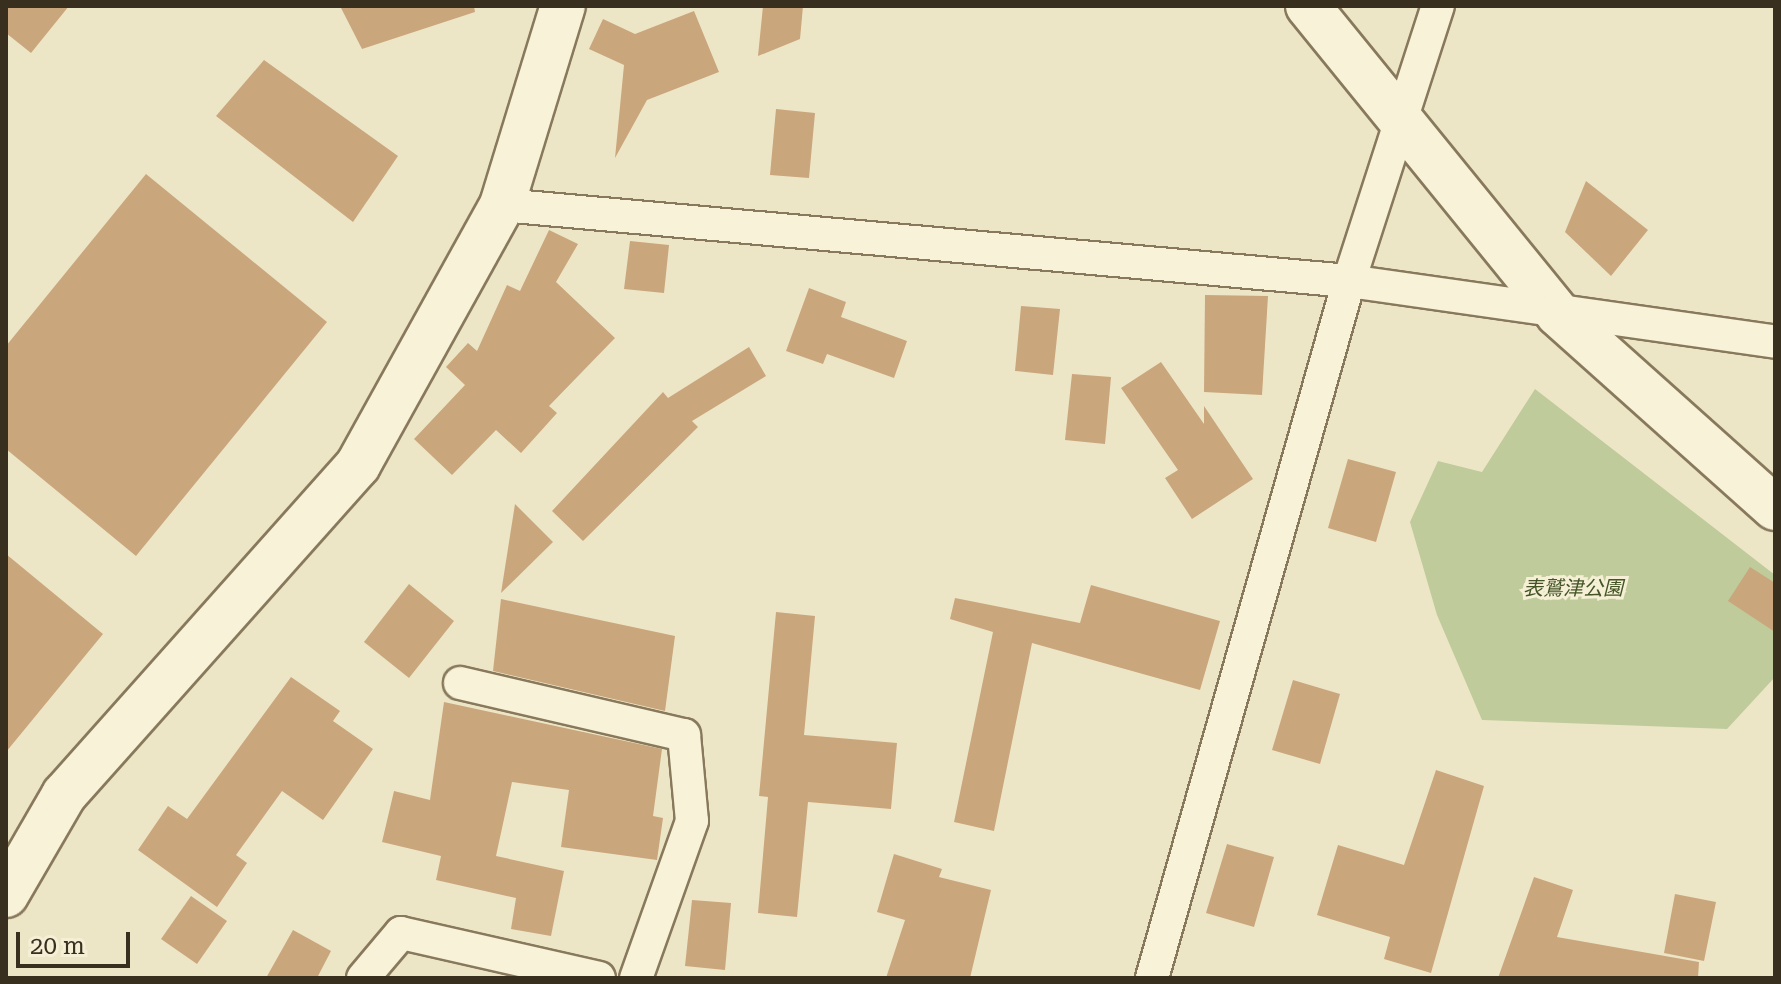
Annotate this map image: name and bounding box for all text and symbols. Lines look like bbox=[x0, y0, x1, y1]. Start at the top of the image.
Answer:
park label: 表鷲津公園 bbox=[1523, 576, 1623, 600]
scale bar bbox=[20, 916, 134, 966]
text: 20 m bbox=[30, 932, 85, 960]

